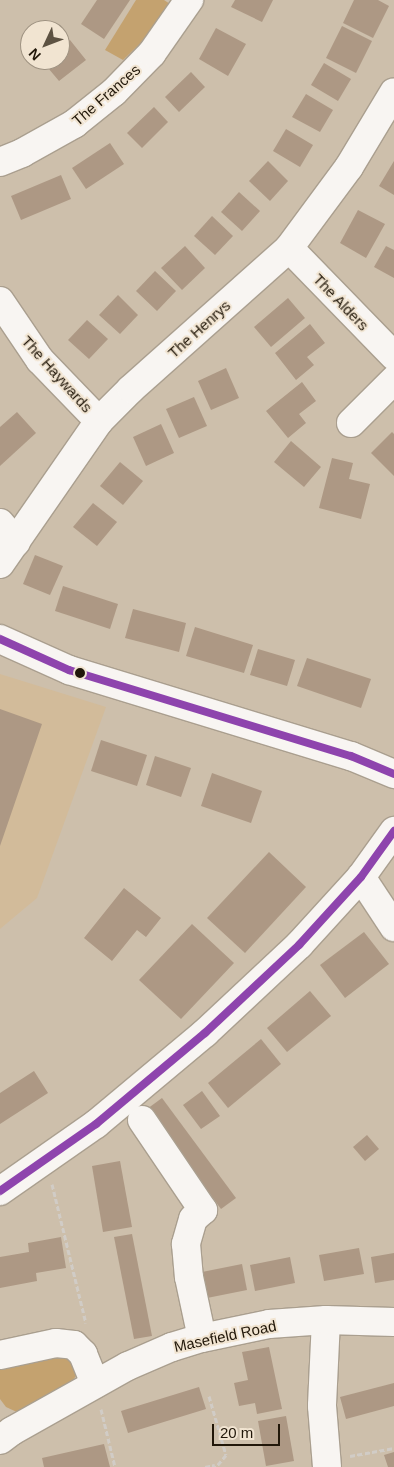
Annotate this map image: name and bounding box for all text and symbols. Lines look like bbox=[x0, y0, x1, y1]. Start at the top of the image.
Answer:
north arrow bbox=[20, 20, 70, 70]
text: N bbox=[25, 45, 44, 64]
street label: The Frances bbox=[68, 61, 144, 129]
street label: The Alders bbox=[309, 270, 373, 334]
street label: The Henrys bbox=[164, 296, 234, 362]
street label: The Haywards bbox=[18, 332, 96, 416]
unlabelled marker bbox=[75, 668, 85, 678]
street label: Masefield Road bbox=[172, 1316, 278, 1356]
scale bar bbox=[214, 1414, 282, 1446]
text: 20 m bbox=[220, 1424, 253, 1441]

